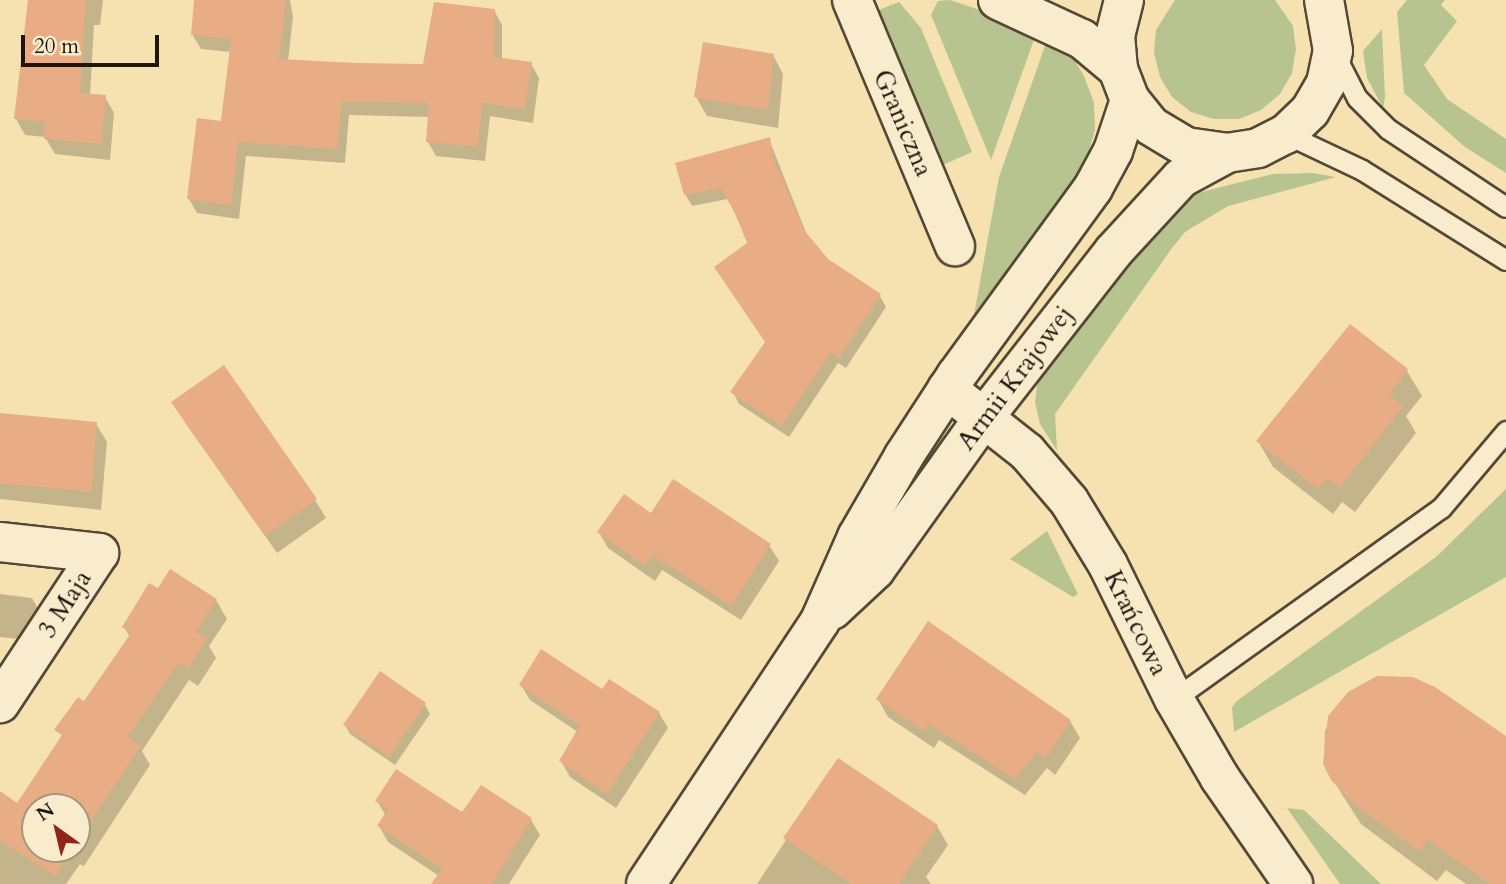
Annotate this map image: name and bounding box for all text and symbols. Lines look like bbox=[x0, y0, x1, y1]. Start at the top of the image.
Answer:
scale bar bbox=[24, 21, 163, 65]
text: 20 m bbox=[34, 32, 79, 61]
street label: Graniczna bbox=[867, 65, 939, 181]
street label: Armii Krajowej bbox=[950, 300, 1080, 456]
street label: 3 Maja bbox=[32, 564, 98, 644]
street label: Krańcowa bbox=[1097, 565, 1175, 681]
north arrow bbox=[21, 793, 91, 863]
text: N bbox=[31, 797, 59, 828]

